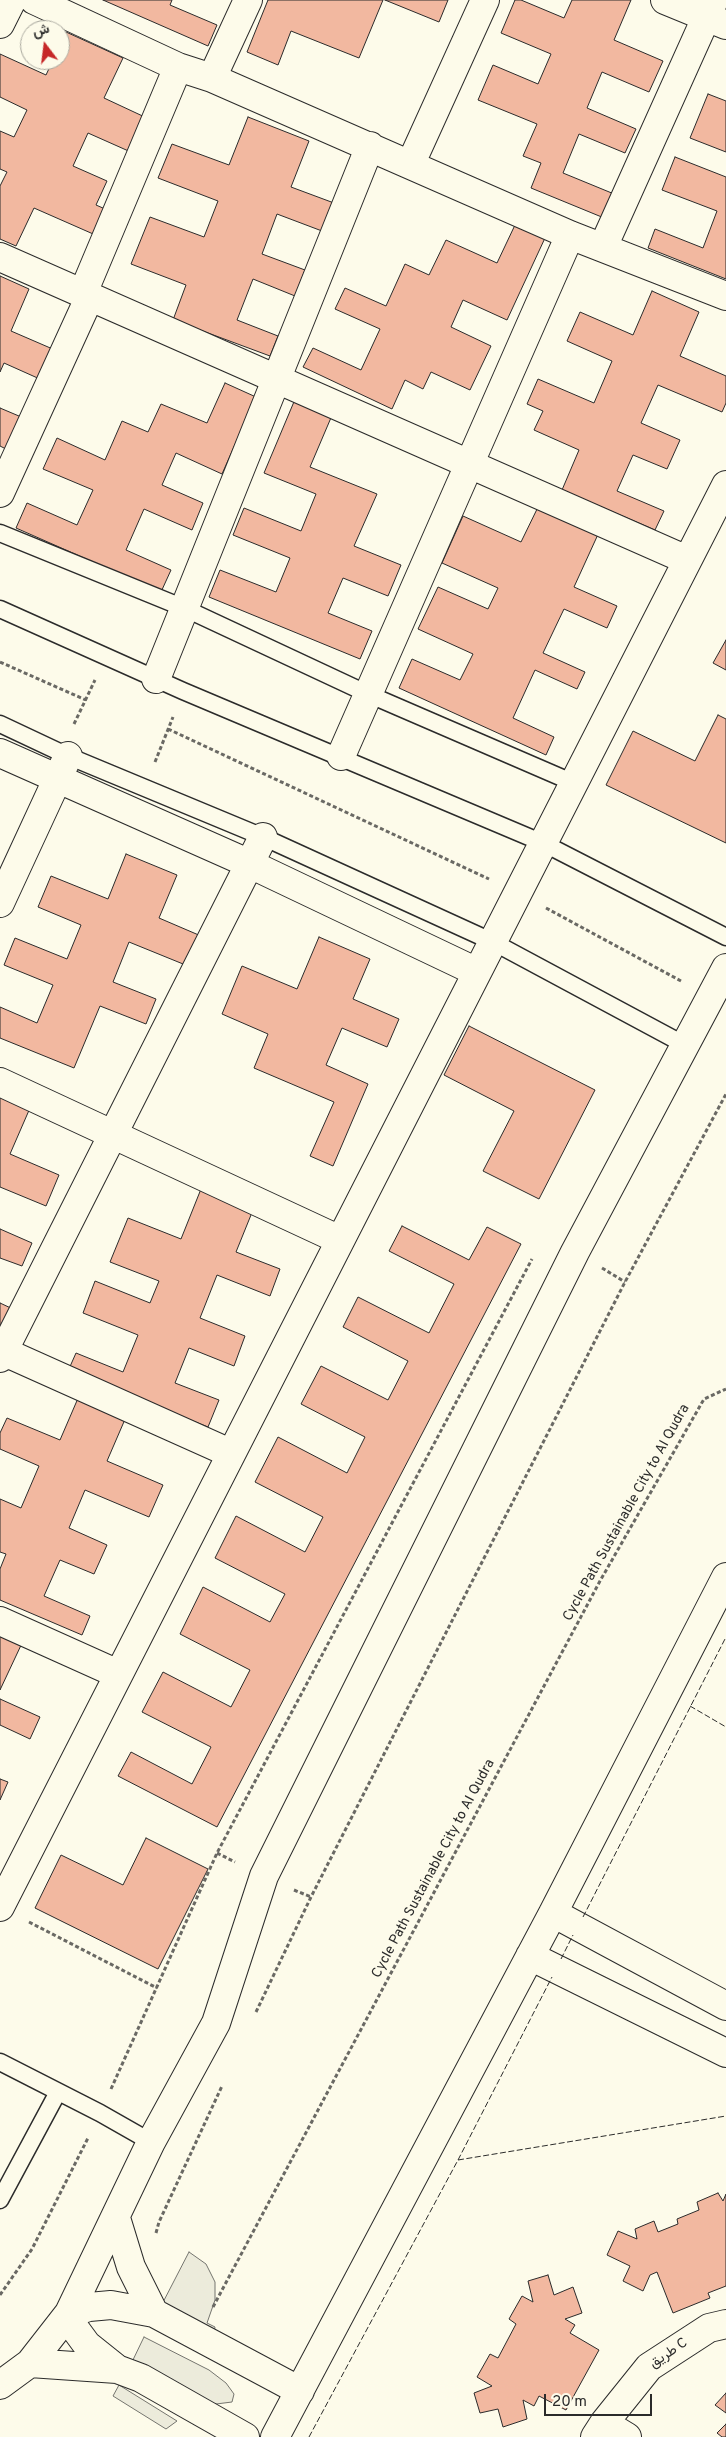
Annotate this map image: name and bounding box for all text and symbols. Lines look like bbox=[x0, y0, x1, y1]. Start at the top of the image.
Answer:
north arrow bbox=[20, 20, 70, 70]
text: ش bbox=[31, 21, 52, 41]
street label: Cycle Path Sustainable City to Al Qudra bbox=[560, 1402, 694, 1624]
street label: Cycle Path Sustainable City to Al Qudra bbox=[369, 1757, 499, 1981]
street label: طريق C bbox=[647, 2335, 691, 2373]
scale bar bbox=[546, 2384, 654, 2416]
text: 20 m bbox=[552, 2393, 587, 2412]

